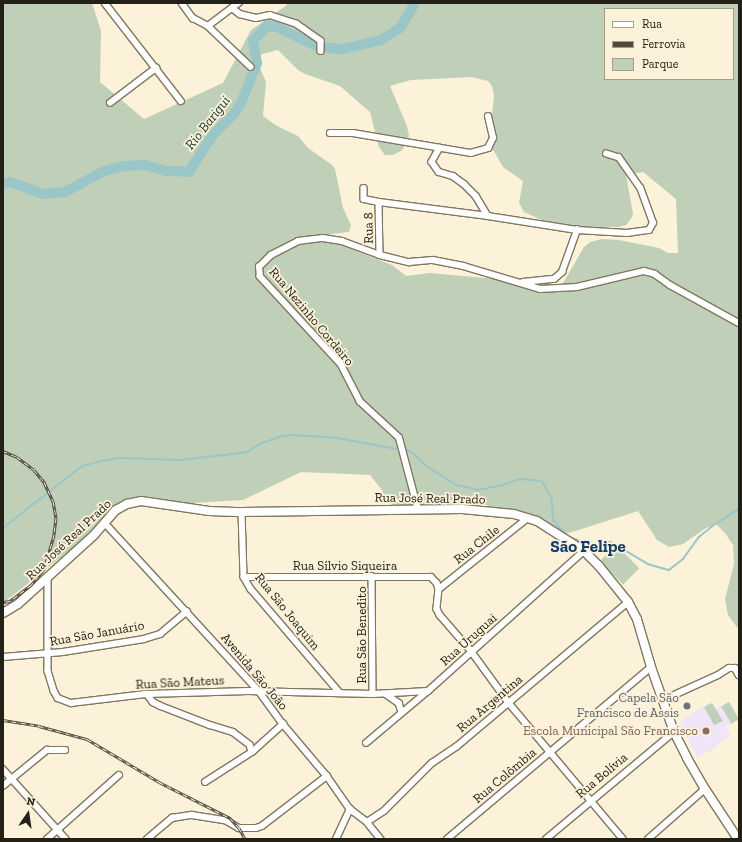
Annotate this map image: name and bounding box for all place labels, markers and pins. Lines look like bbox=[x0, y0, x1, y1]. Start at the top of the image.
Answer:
place label: Capela São Francisco de Assis bbox=[576, 691, 679, 722]
marker: Capela São Francisco de Assis bbox=[682, 701, 692, 711]
place label: Escola Municipal São Francisco bbox=[523, 723, 698, 739]
marker: Escola Municipal São Francisco bbox=[701, 726, 711, 736]

